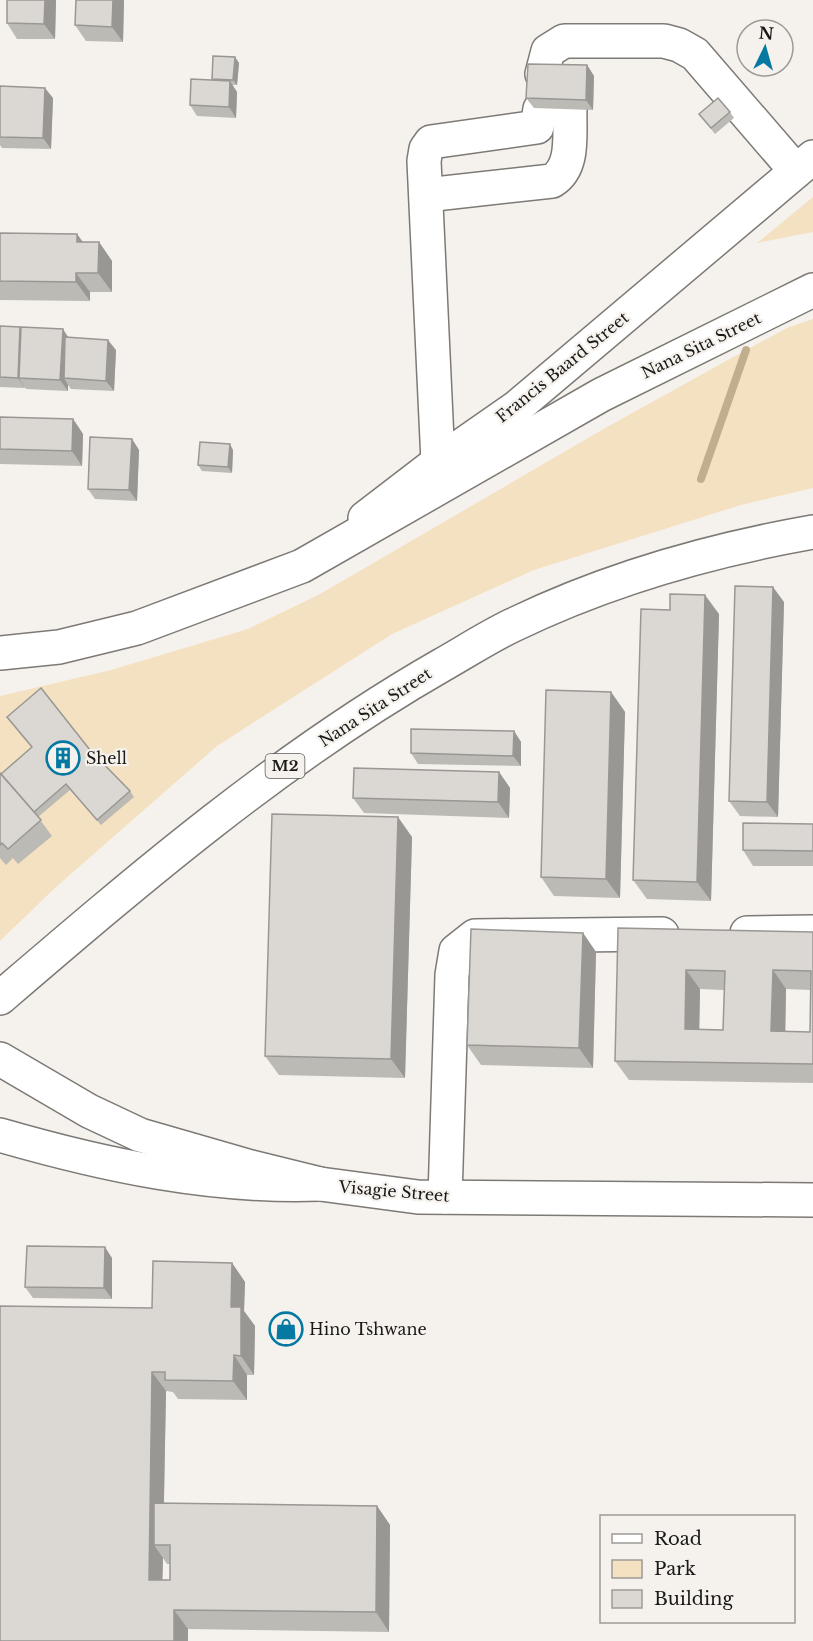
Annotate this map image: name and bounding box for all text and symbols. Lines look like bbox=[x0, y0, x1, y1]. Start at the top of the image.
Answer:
north arrow bbox=[735, 18, 795, 78]
text: N bbox=[758, 22, 775, 44]
street label: Francis Baard Street bbox=[492, 307, 632, 427]
street label: Nana Sita Street bbox=[638, 307, 764, 383]
street label: Nana Sita Street bbox=[315, 663, 435, 751]
building icon: Shell bbox=[45, 740, 81, 776]
place label: Shell bbox=[86, 748, 127, 768]
road number: M2 bbox=[266, 754, 304, 778]
street label: Visagie Street bbox=[337, 1176, 450, 1206]
shop icon: Hino Tshwane bbox=[268, 1311, 304, 1347]
place label: Hino Tshwane bbox=[309, 1319, 427, 1339]
legend bbox=[600, 1515, 795, 1623]
text: Road bbox=[654, 1528, 702, 1550]
text: Park bbox=[654, 1558, 696, 1580]
text: Building bbox=[654, 1588, 733, 1610]

